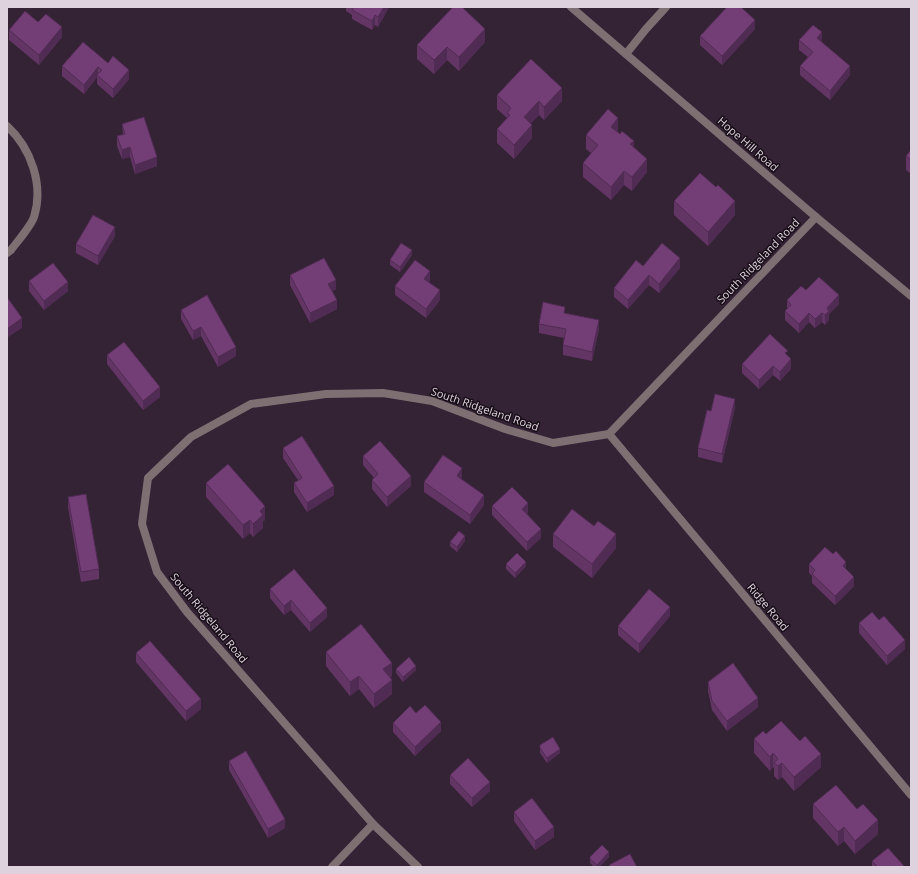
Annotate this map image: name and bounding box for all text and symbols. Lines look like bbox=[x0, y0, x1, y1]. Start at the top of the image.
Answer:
street label: Hope Hill Road bbox=[715, 113, 782, 174]
street label: South Ridgeland Road bbox=[713, 215, 802, 306]
street label: South Ridgeland Road bbox=[429, 383, 541, 434]
street label: South Ridgeland Road bbox=[167, 570, 251, 666]
street label: Ridge Road bbox=[744, 580, 793, 634]

